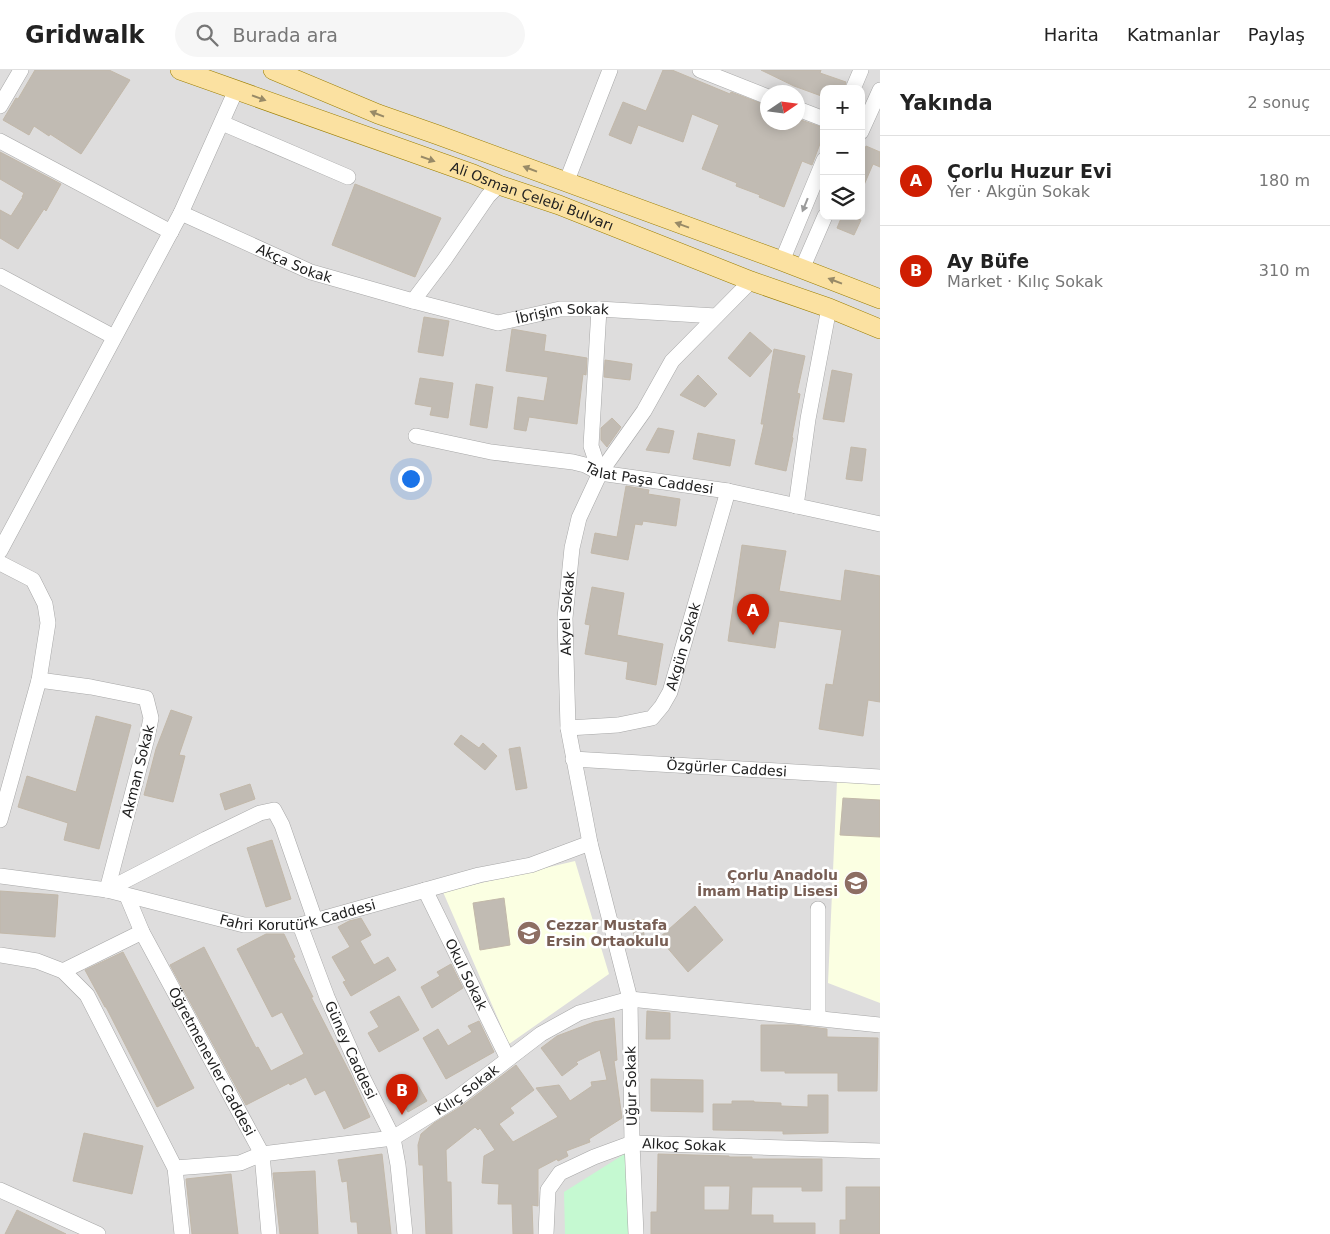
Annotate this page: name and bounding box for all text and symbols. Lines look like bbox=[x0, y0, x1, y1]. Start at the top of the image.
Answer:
search box bbox=[175, 12, 525, 57]
text: Gridwalk bbox=[25, 21, 145, 49]
icon: search bbox=[193, 21, 221, 49]
text: Burada ara bbox=[233, 24, 338, 46]
text: Harita bbox=[1044, 24, 1099, 45]
text: Katmanlar bbox=[1127, 24, 1220, 45]
text: Paylaş bbox=[1248, 24, 1305, 45]
north arrow bbox=[760, 85, 805, 130]
map controls bbox=[820, 85, 865, 220]
button: + bbox=[820, 85, 865, 130]
text: Yakında bbox=[900, 91, 993, 115]
text: 2 sonuç bbox=[1248, 93, 1310, 112]
one-way arrow bbox=[252, 94, 267, 102]
one-way arrow bbox=[370, 109, 384, 117]
button: − bbox=[820, 130, 865, 175]
one-way arrow bbox=[421, 156, 436, 163]
street label: Ali Osman Çelebi Bulvarı bbox=[448, 159, 616, 234]
text: Çorlu Huzur Evi bbox=[947, 160, 1112, 182]
one-way arrow bbox=[522, 165, 537, 172]
text: A bbox=[910, 171, 922, 190]
text: 180 m bbox=[1259, 171, 1310, 190]
button: layers bbox=[820, 175, 865, 220]
text: Yer · Akgün Sokak bbox=[947, 182, 1090, 201]
one-way arrow bbox=[801, 198, 808, 213]
one-way arrow bbox=[674, 221, 689, 229]
street label: Akça Sokak bbox=[254, 240, 335, 286]
text: Ay Büfe bbox=[947, 250, 1029, 272]
text: B bbox=[910, 261, 922, 280]
text: 310 m bbox=[1259, 261, 1310, 280]
text: Market · Kılıç Sokak bbox=[947, 272, 1103, 291]
one-way arrow bbox=[827, 277, 842, 284]
street label: İbrişim Sokak bbox=[514, 301, 610, 327]
street label: Talat Paşa Caddesi bbox=[582, 458, 714, 497]
your location bbox=[398, 466, 424, 492]
street label: Akyel Sokak bbox=[557, 570, 578, 656]
pin: A bbox=[737, 594, 769, 635]
street label: Akgün Sokak bbox=[663, 600, 704, 692]
street label: Akman Sokak bbox=[119, 722, 157, 819]
street label: Özgürler Caddesi bbox=[666, 755, 787, 780]
place label: Çorlu Anadolu İmam Hatip Lisesi bbox=[697, 867, 838, 899]
school or university icon: Çorlu Anadolu İmam Hatip Lisesi bbox=[843, 870, 869, 896]
street label: Fahri Korutürk Caddesi bbox=[218, 896, 377, 933]
place label: Cezzar Mustafa Ersin Ortaokulu bbox=[546, 917, 669, 949]
school or university icon: Cezzar Mustafa Ersin Ortaokulu bbox=[516, 920, 542, 946]
street label: Okul Sokak bbox=[442, 936, 491, 1014]
street label: Öğretmenevler Caddesi bbox=[165, 984, 258, 1138]
street label: Güney Caddesi bbox=[322, 998, 380, 1102]
street label: Uğur Sokak bbox=[622, 1045, 640, 1126]
street label: Kılıç Sokak bbox=[432, 1061, 502, 1118]
pin: B bbox=[386, 1074, 418, 1115]
street label: Alkoç Sokak bbox=[642, 1135, 727, 1154]

